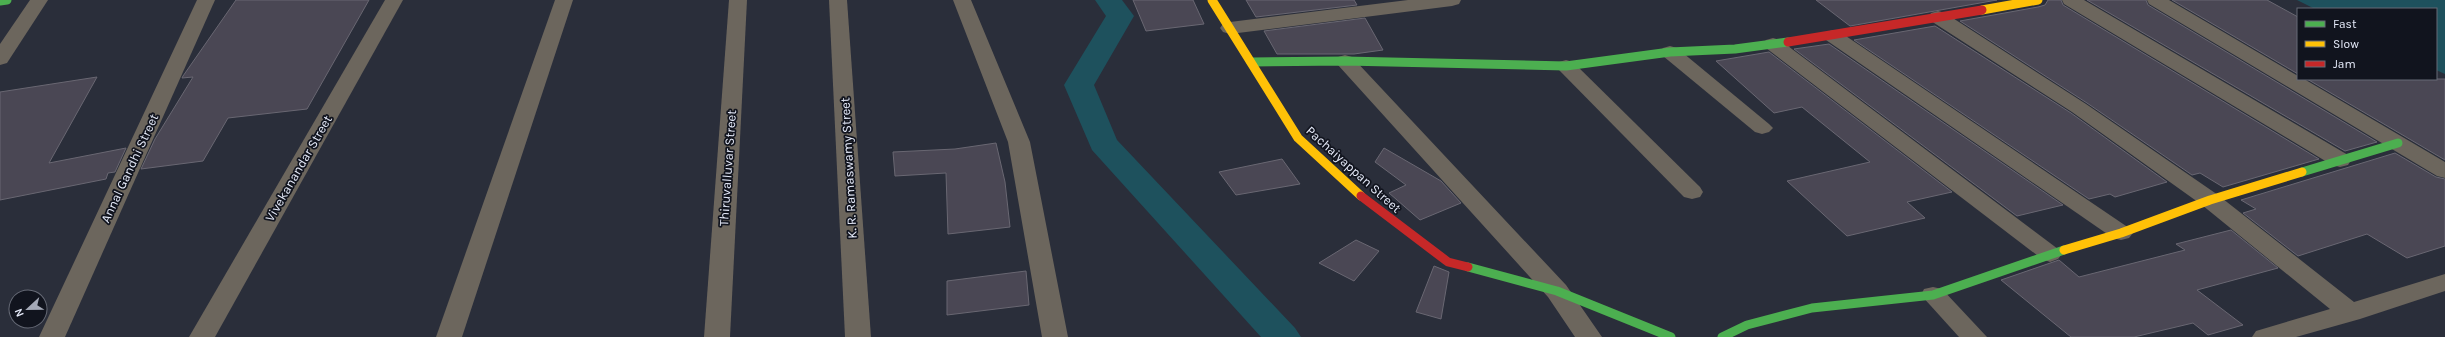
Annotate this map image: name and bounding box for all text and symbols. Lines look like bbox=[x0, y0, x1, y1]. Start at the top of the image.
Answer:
legend bbox=[2297, 8, 2437, 80]
text: Fast bbox=[2333, 17, 2357, 31]
text: Slow bbox=[2333, 37, 2359, 51]
text: Jam bbox=[2333, 57, 2356, 71]
street label: K. R. Ramaswamy Street bbox=[837, 97, 860, 239]
street label: Thiruvalluvar Street bbox=[716, 109, 739, 227]
street label: Annal Gandhi Street bbox=[98, 111, 161, 225]
street label: Vivekanandar Street bbox=[262, 112, 335, 224]
street label: Pachaiyappan Street bbox=[1303, 123, 1404, 216]
north arrow bbox=[8, 289, 48, 329]
text: N bbox=[12, 306, 27, 319]

